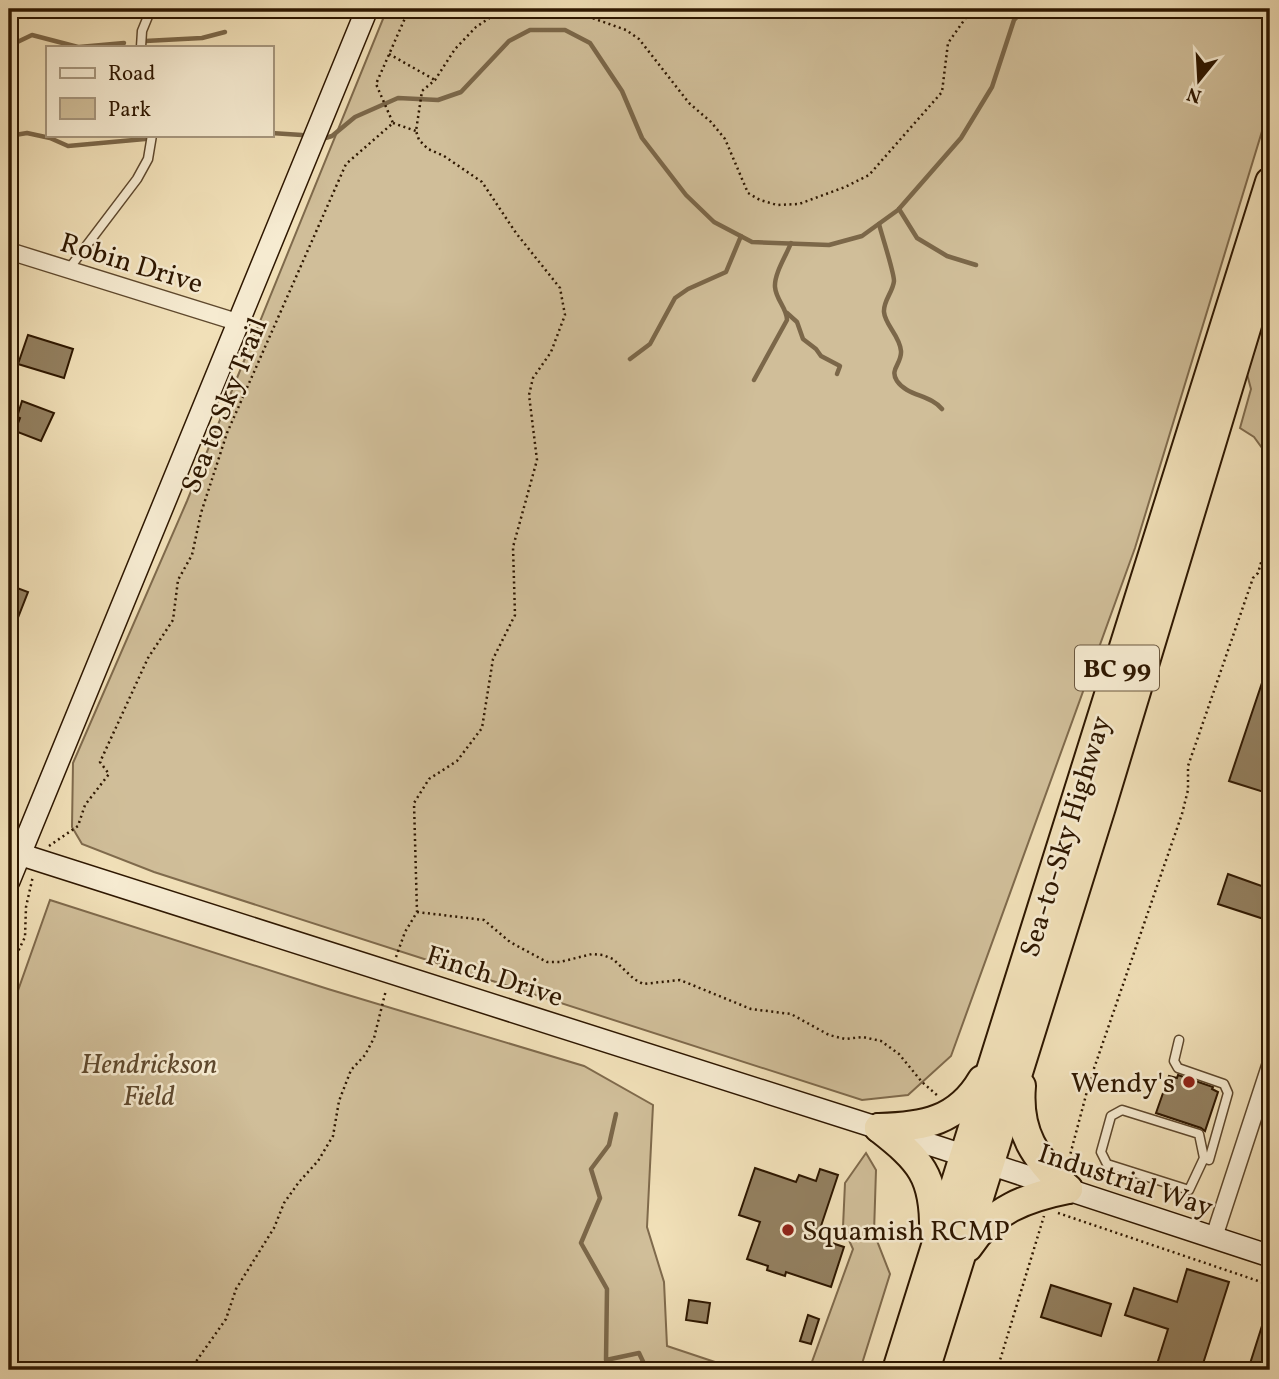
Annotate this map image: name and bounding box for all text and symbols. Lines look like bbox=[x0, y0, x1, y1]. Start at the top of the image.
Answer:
legend bbox=[46, 46, 273, 136]
north arrow bbox=[1164, 46, 1234, 116]
text: Road bbox=[108, 60, 155, 89]
text: N bbox=[1184, 80, 1205, 109]
text: Park bbox=[108, 96, 151, 125]
street label: Robin Drive bbox=[55, 224, 208, 305]
street label: Sea to Sky Trail bbox=[172, 312, 278, 499]
road number: BC 99 bbox=[1075, 646, 1159, 690]
street label: Sea-to-Sky Highway bbox=[1011, 711, 1122, 962]
street label: Finch Drive bbox=[420, 937, 568, 1018]
park label: Hendrickson Field bbox=[81, 1046, 217, 1117]
place label: Wendy's bbox=[1071, 1065, 1175, 1104]
marker: Wendy's bbox=[1181, 1074, 1197, 1090]
street label: Industrial Way bbox=[1033, 1135, 1218, 1228]
place label: Squamish RCMP bbox=[802, 1213, 1010, 1252]
marker: Squamish RCMP bbox=[780, 1222, 796, 1238]

